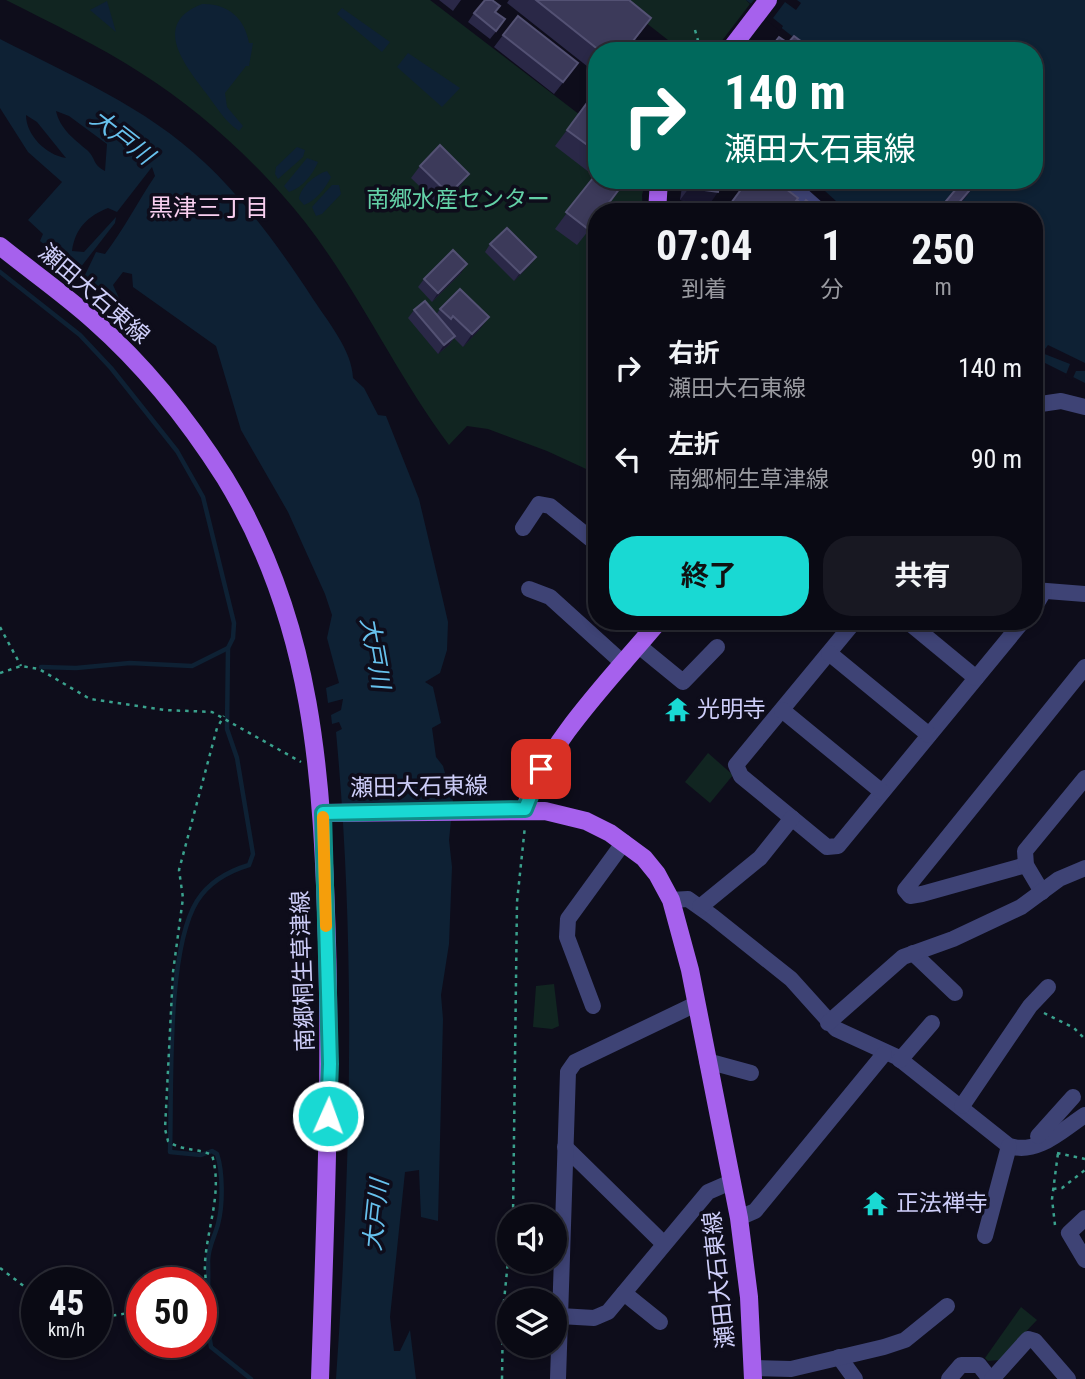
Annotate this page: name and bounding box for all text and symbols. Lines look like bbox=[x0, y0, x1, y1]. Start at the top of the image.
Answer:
text: 140 m bbox=[724, 64, 846, 121]
icon: right bbox=[609, 70, 700, 161]
water label: 大戸川 bbox=[85, 104, 161, 172]
text: 瀬田大石東線 bbox=[724, 130, 916, 168]
park label: 南郷水産センター bbox=[366, 186, 550, 213]
district label: 黒津三丁目 bbox=[149, 194, 269, 222]
text: 07:04 bbox=[656, 221, 752, 270]
text: 1 bbox=[821, 221, 842, 270]
text: 250 bbox=[911, 225, 975, 274]
street label: 瀬田大石東線 bbox=[33, 239, 155, 349]
text: m bbox=[934, 274, 952, 301]
text: 到着 bbox=[681, 276, 727, 303]
text: 分 bbox=[820, 276, 843, 303]
text: 右折 bbox=[668, 338, 720, 368]
icon: right bbox=[609, 349, 647, 387]
text: 140 m bbox=[958, 353, 1022, 383]
text: 瀬田大石東線 bbox=[668, 375, 806, 402]
text: 左折 bbox=[668, 429, 720, 459]
icon: left bbox=[609, 440, 647, 478]
text: 90 m bbox=[971, 444, 1022, 474]
text: 南郷桐生草津線 bbox=[668, 466, 829, 493]
button: 終了 bbox=[609, 536, 809, 616]
button: 共有 bbox=[823, 536, 1022, 616]
water label: 大戸川 bbox=[355, 615, 396, 694]
temple icon: 光明寺 bbox=[663, 695, 691, 723]
place label: 光明寺 bbox=[697, 696, 766, 723]
pin bbox=[511, 739, 571, 799]
icon: arrive bbox=[522, 750, 560, 788]
street label: 瀬田大石東線 bbox=[350, 772, 488, 802]
street label: 南郷桐生草津線 bbox=[287, 890, 319, 1052]
position arrow bbox=[291, 1079, 365, 1153]
water label: 大戸川 bbox=[358, 1175, 394, 1252]
temple icon: 正法禅寺 bbox=[862, 1189, 890, 1217]
place label: 正法禅寺 bbox=[896, 1190, 988, 1217]
map controls bbox=[497, 1204, 567, 1358]
button: sound bbox=[497, 1204, 567, 1274]
street label: 瀬田大石東線 bbox=[698, 1210, 740, 1350]
speed limit sign: 50 bbox=[126, 1267, 217, 1358]
text: 45 bbox=[49, 1283, 84, 1324]
button: layers bbox=[497, 1288, 567, 1358]
text: km/h bbox=[48, 1319, 85, 1340]

